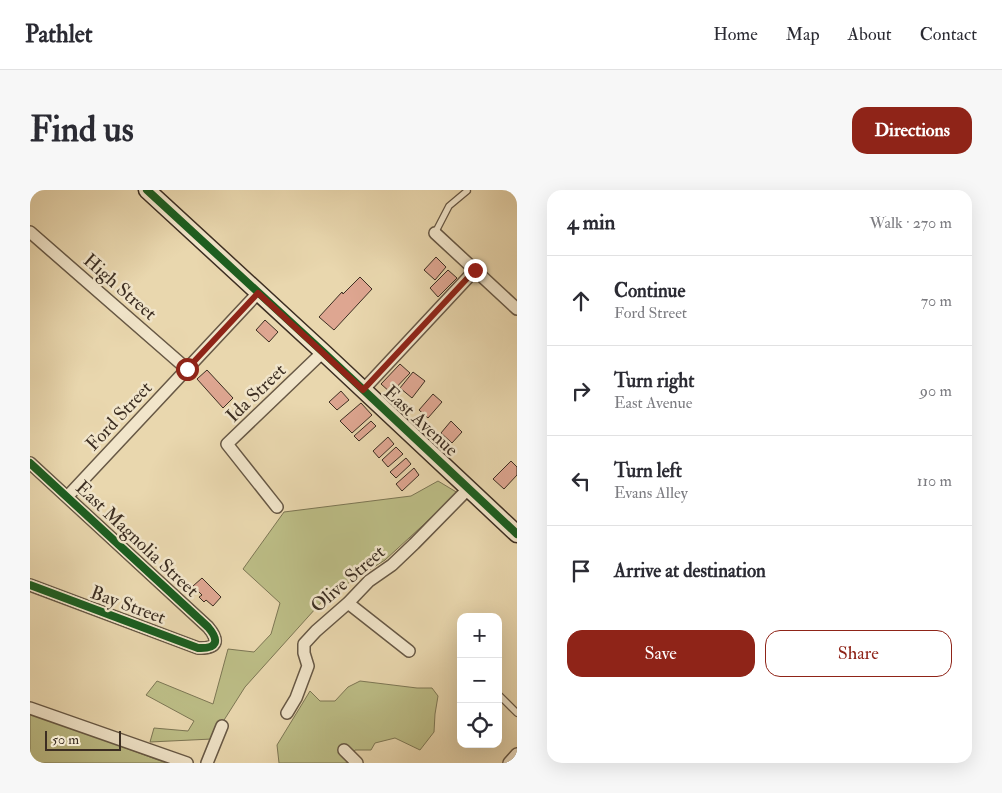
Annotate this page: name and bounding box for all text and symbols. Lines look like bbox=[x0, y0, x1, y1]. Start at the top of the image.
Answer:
text: Pathlet bbox=[25, 19, 93, 50]
text: Home bbox=[713, 23, 758, 46]
text: Map bbox=[786, 23, 820, 46]
text: About bbox=[848, 23, 892, 46]
text: Contact bbox=[920, 23, 977, 46]
button: Directions bbox=[852, 107, 972, 154]
text: Find us bbox=[30, 108, 134, 152]
text: 4 min bbox=[567, 209, 615, 236]
text: Walk · 270 m bbox=[870, 213, 952, 233]
street label: High Street bbox=[78, 249, 162, 325]
route end bbox=[464, 259, 487, 282]
text: Continue bbox=[614, 279, 685, 303]
icon: ahead bbox=[567, 287, 595, 315]
text: 70 m bbox=[921, 291, 952, 311]
text: Ford Street bbox=[614, 303, 687, 323]
route start bbox=[176, 358, 199, 381]
street label: Ida Street bbox=[221, 359, 291, 427]
text: Turn right bbox=[614, 369, 694, 393]
street label: Ford Street bbox=[81, 376, 157, 456]
icon: right bbox=[567, 377, 595, 405]
street label: East Avenue bbox=[379, 380, 463, 462]
text: 90 m bbox=[920, 381, 952, 401]
text: East Avenue bbox=[614, 393, 692, 413]
text: Turn left bbox=[614, 459, 682, 483]
icon: left bbox=[567, 467, 595, 495]
text: 110 m bbox=[917, 471, 952, 491]
street label: East Magnolia Street bbox=[70, 476, 204, 602]
text: Evans Alley bbox=[614, 483, 688, 503]
street label: Olive Street bbox=[306, 540, 390, 618]
icon: arrive bbox=[567, 557, 595, 585]
text: Arrive at destination bbox=[614, 559, 766, 583]
street label: Bay Street bbox=[87, 580, 169, 630]
map controls bbox=[457, 613, 502, 748]
button: + bbox=[457, 613, 502, 658]
button: Save bbox=[567, 630, 755, 677]
button: Share bbox=[765, 630, 952, 677]
button: − bbox=[457, 658, 502, 703]
button: locate bbox=[457, 703, 502, 748]
scale bar bbox=[45, 728, 121, 751]
text: 50 m bbox=[52, 731, 79, 748]

